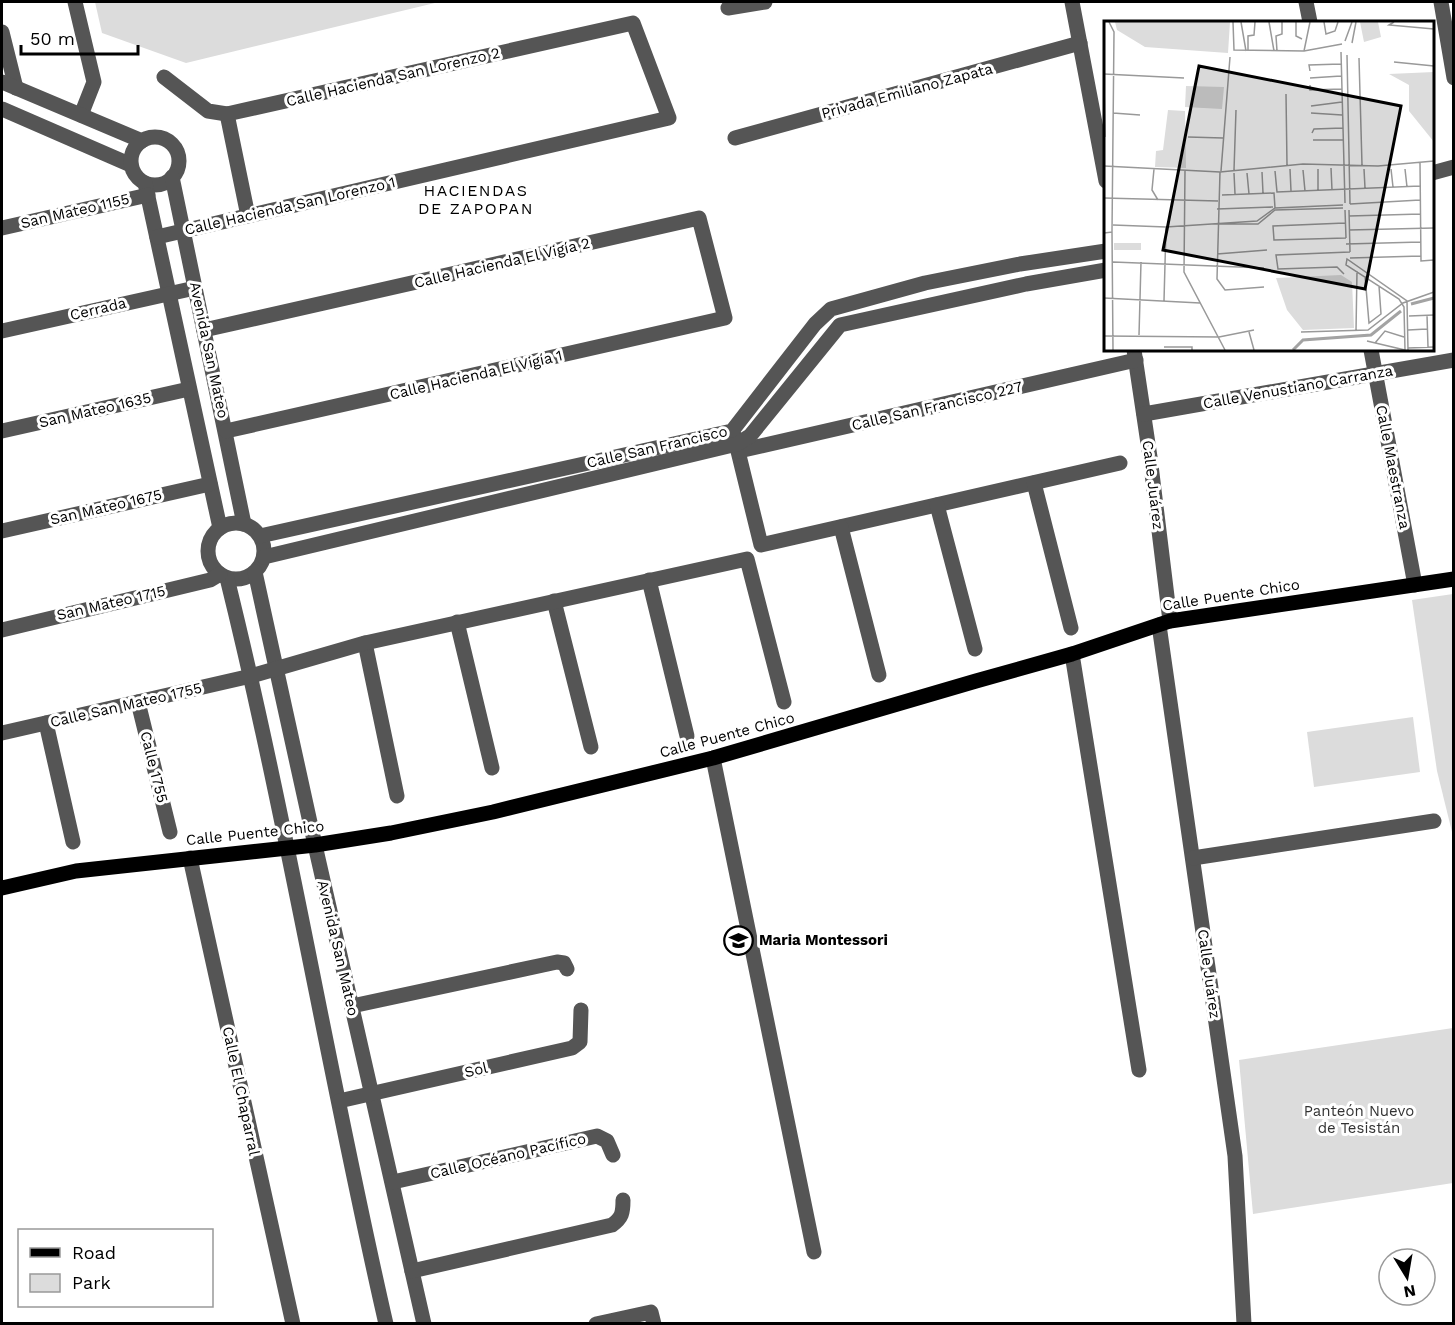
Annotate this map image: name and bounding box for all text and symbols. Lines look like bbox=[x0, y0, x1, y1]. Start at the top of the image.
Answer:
scale bar bbox=[21, 18, 138, 56]
inset map bbox=[1104, 21, 1434, 351]
text: 50 m bbox=[30, 28, 75, 49]
street label: Calle Hacienda San Lorenzo 2 bbox=[284, 44, 502, 110]
street label: Privada Emiliano Zapata bbox=[819, 59, 995, 123]
street label: Calle Hacienda San Lorenzo 1 bbox=[183, 173, 397, 239]
district label: HACIENDAS DE ZAPOPAN bbox=[418, 181, 534, 218]
street label: San Mateo 1155 bbox=[19, 190, 131, 232]
street label: Calle Hacienda El Vigía 2 bbox=[412, 234, 592, 292]
street label: Avenida San Mateo bbox=[186, 280, 232, 420]
street label: Cerrada bbox=[68, 294, 128, 324]
street label: Calle Hacienda El Vigía 1 bbox=[388, 346, 564, 404]
street label: Calle Venustiano Carranza bbox=[1202, 361, 1395, 413]
street label: Calle San Francisco 227 bbox=[850, 378, 1024, 434]
street label: San Mateo 1635 bbox=[37, 388, 153, 432]
street label: Calle Maestranza bbox=[1372, 403, 1414, 531]
street label: Calle San Francisco bbox=[585, 422, 729, 472]
street label: Calle Juárez bbox=[1139, 439, 1167, 531]
street label: San Mateo 1675 bbox=[48, 485, 164, 529]
street label: Calle Puente Chico bbox=[1161, 575, 1301, 615]
street label: San Mateo 1715 bbox=[55, 582, 167, 624]
street label: Calle San Mateo 1755 bbox=[48, 679, 204, 731]
street label: Calle Puente Chico bbox=[658, 708, 796, 762]
street label: Calle 1755 bbox=[136, 729, 172, 805]
street label: Calle Puente Chico bbox=[185, 817, 325, 849]
street label: Avenida San Mateo bbox=[314, 878, 362, 1018]
school or university icon: Maria Montessori bbox=[722, 924, 754, 956]
street label: Calle Juárez bbox=[1194, 928, 1224, 1020]
place label: Maria Montessori bbox=[759, 931, 888, 949]
street label: Calle El Chaparral bbox=[219, 1025, 264, 1158]
street label: Sol bbox=[463, 1059, 490, 1081]
park label: Panteón Nuevo de Tesistán bbox=[1304, 1102, 1414, 1137]
street label: Calle Océano Pacífico bbox=[428, 1129, 588, 1183]
legend bbox=[18, 1229, 213, 1307]
text: Road bbox=[72, 1242, 116, 1263]
north arrow bbox=[1377, 1247, 1437, 1307]
text: Park bbox=[72, 1272, 111, 1293]
text: N bbox=[1402, 1281, 1417, 1302]

